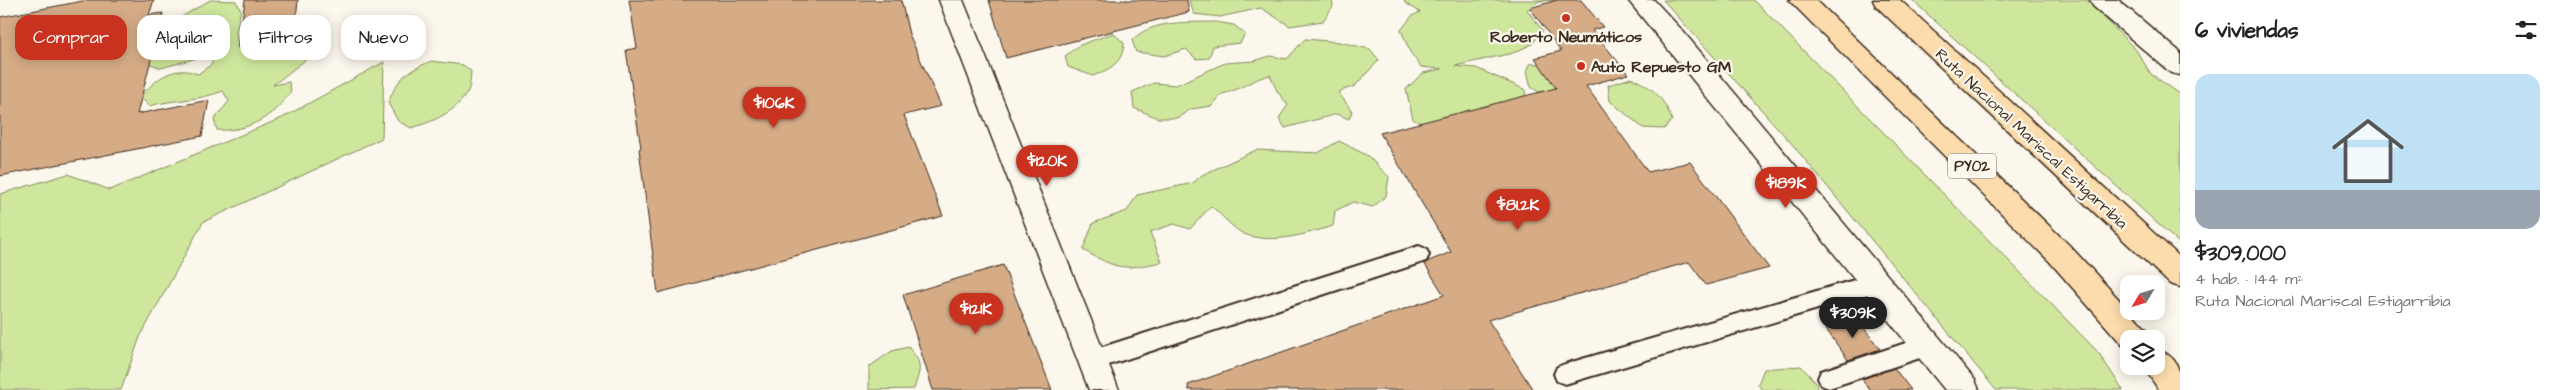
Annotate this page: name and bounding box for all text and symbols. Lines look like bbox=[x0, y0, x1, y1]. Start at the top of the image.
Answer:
marker: Roberto Neumáticos bbox=[1560, 12, 1572, 24]
chip: Comprar bbox=[15, 15, 127, 60]
chip: Alquilar bbox=[137, 15, 230, 60]
chip: Filtros bbox=[240, 15, 331, 60]
chip: Nuevo bbox=[341, 15, 426, 60]
text: 6 viviendas bbox=[2195, 16, 2299, 45]
icon: filters bbox=[2512, 16, 2540, 44]
place label: Roberto Neumáticos bbox=[1490, 26, 1642, 48]
street label: Ruta Nacional Mariscal Estigarribia bbox=[1930, 44, 2132, 235]
place label: Auto Repuesto GM bbox=[1591, 56, 1731, 78]
marker: Auto Repuesto GM bbox=[1575, 60, 1587, 72]
pin: $106K bbox=[739, 86, 809, 129]
text: $106K bbox=[754, 92, 794, 114]
icon: home bbox=[2323, 106, 2413, 196]
pin: $120K bbox=[1012, 144, 1082, 187]
text: $120K bbox=[1027, 150, 1067, 172]
road number: PY02 bbox=[1948, 154, 1996, 178]
pin: $189K bbox=[1751, 166, 1821, 209]
text: $189K bbox=[1766, 172, 1806, 194]
pin: $81.2K bbox=[1477, 188, 1559, 231]
text: $81.2K bbox=[1497, 194, 1539, 216]
text: $309,000 bbox=[2195, 239, 2286, 268]
text: 4 hab. · 144 m² bbox=[2195, 268, 2303, 290]
north arrow bbox=[2120, 275, 2165, 320]
map controls bbox=[2120, 275, 2165, 375]
text: Ruta Nacional Mariscal Estigarribia bbox=[2195, 290, 2451, 312]
pin: $121K bbox=[941, 292, 1011, 335]
pin: $309K bbox=[1818, 296, 1888, 339]
text: $121K bbox=[960, 298, 992, 320]
text: $309K bbox=[1830, 302, 1876, 324]
button: layers bbox=[2120, 330, 2165, 375]

